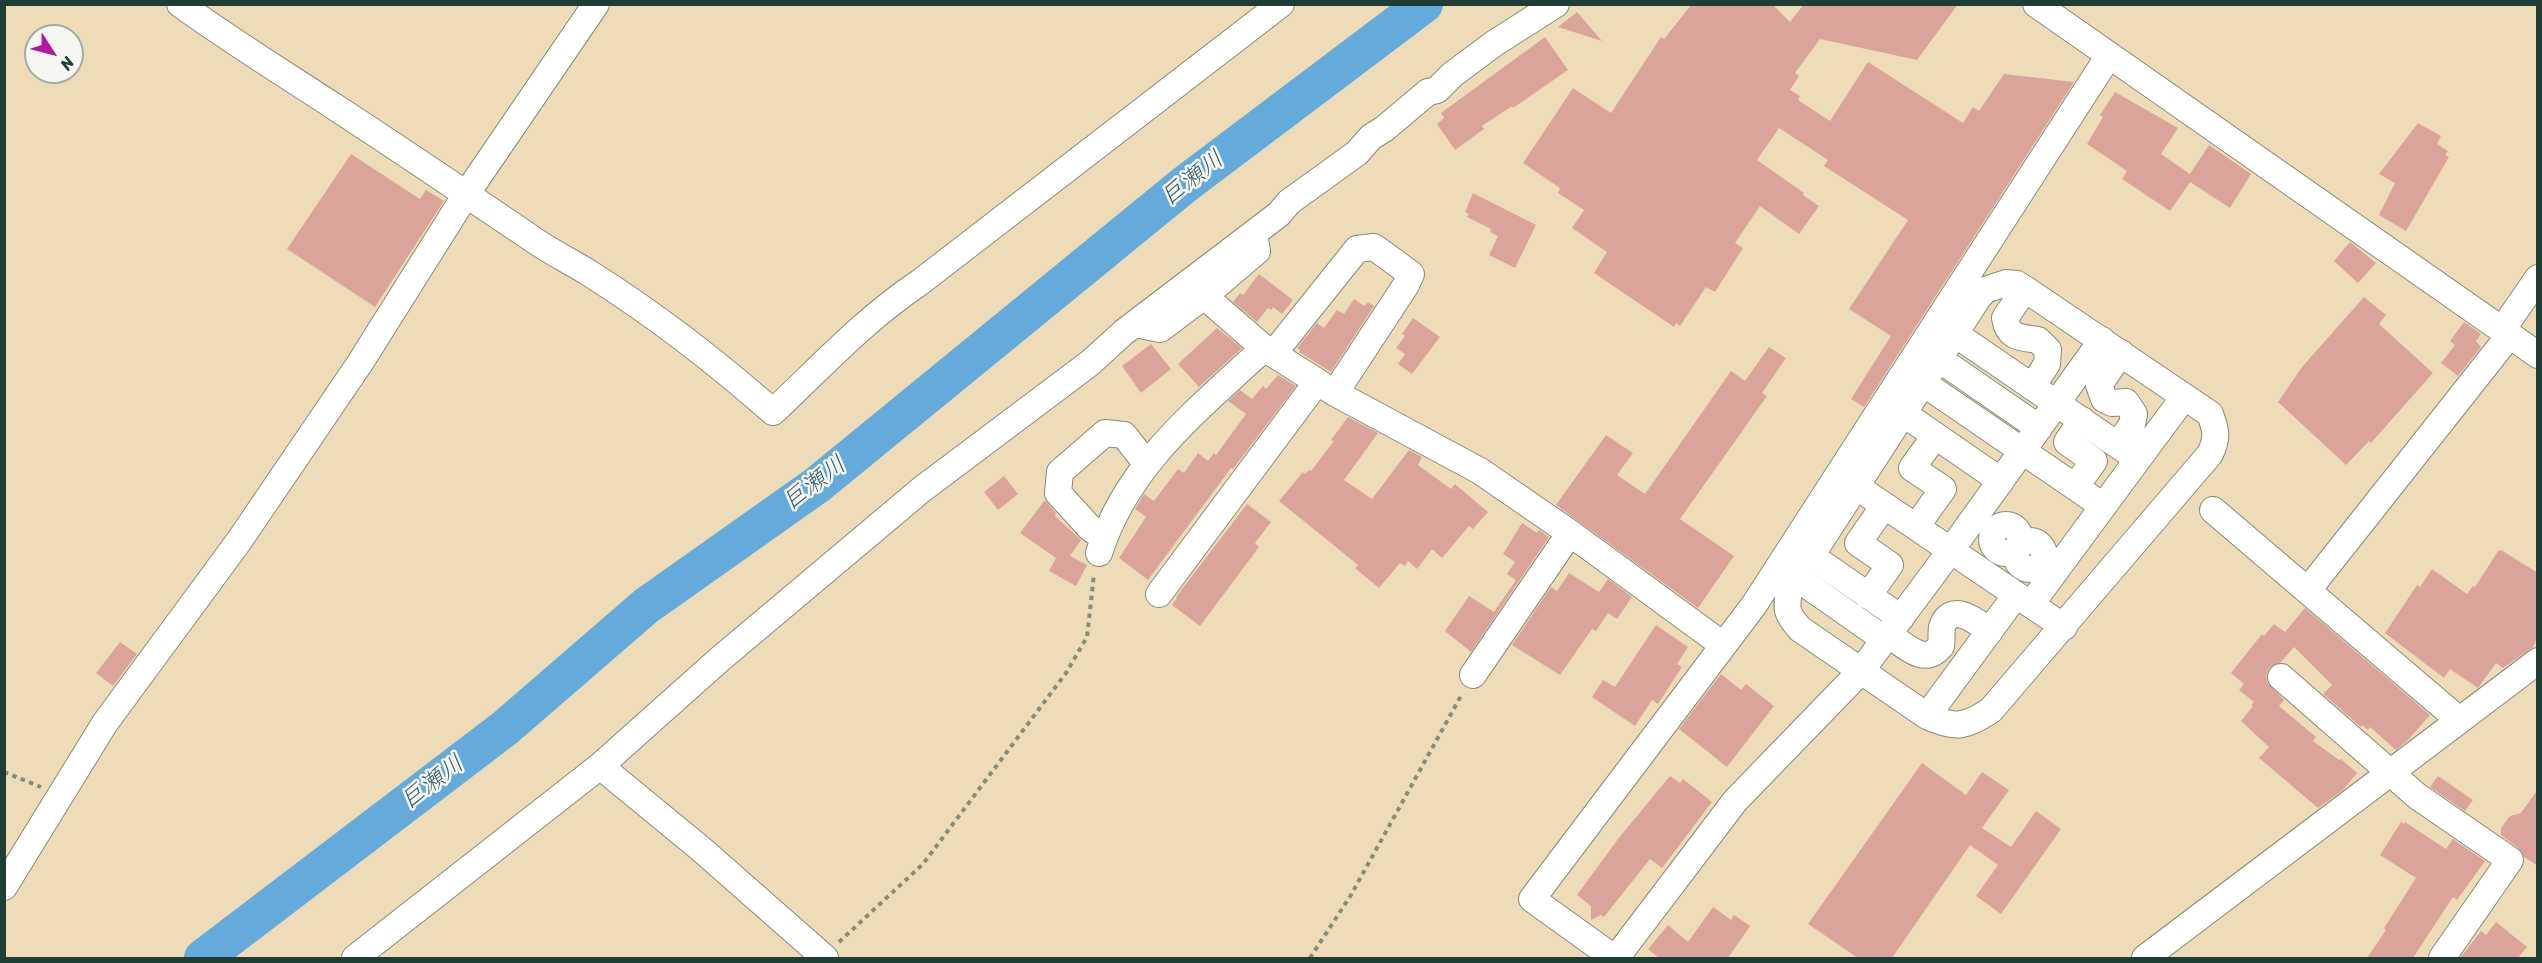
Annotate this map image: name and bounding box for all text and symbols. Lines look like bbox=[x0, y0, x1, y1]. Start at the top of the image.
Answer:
north arrow bbox=[24, 24, 84, 84]
text: N bbox=[52, 51, 82, 77]
water label: 巨瀬川 bbox=[1156, 145, 1230, 213]
water label: 巨瀬川 bbox=[778, 451, 852, 517]
water label: 巨瀬川 bbox=[396, 750, 470, 816]

